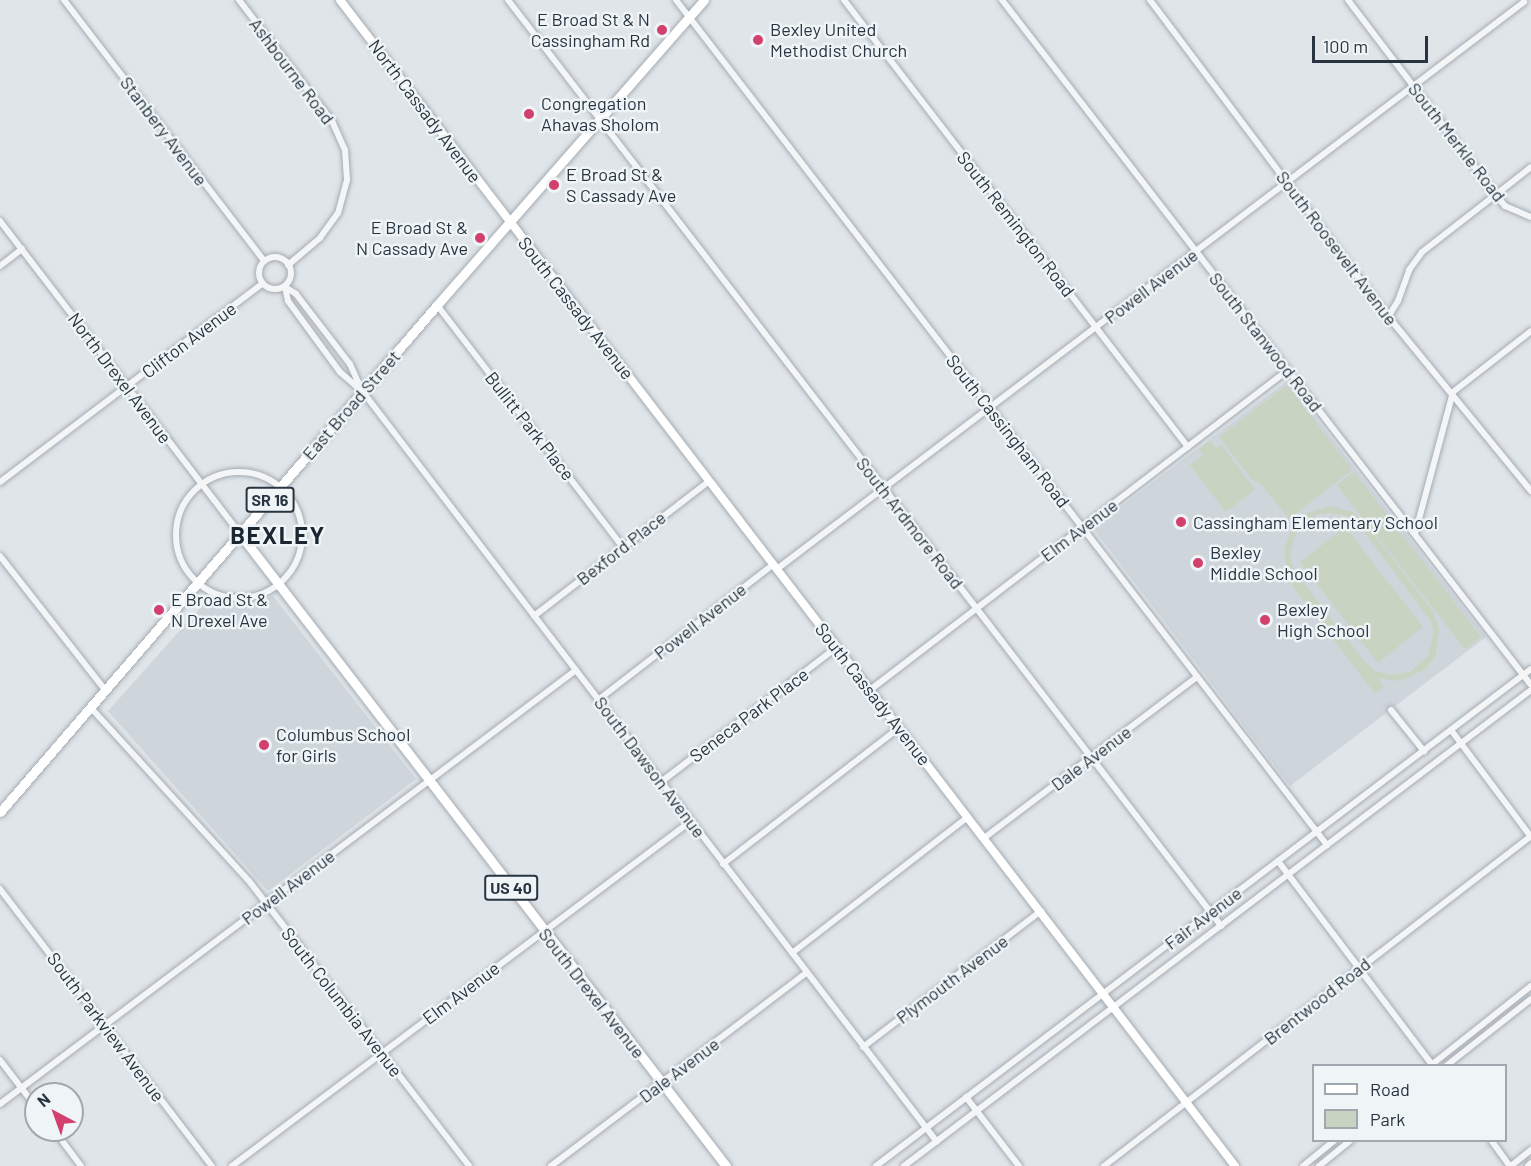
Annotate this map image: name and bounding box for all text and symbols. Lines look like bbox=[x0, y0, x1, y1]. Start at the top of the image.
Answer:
place label: E Broad St & N Cassingham Rd bbox=[531, 9, 650, 52]
street label: Ashbourne Road bbox=[245, 14, 339, 128]
place label: Bexley United Methodist Church bbox=[770, 19, 907, 62]
marker: E Broad St & N Cassingham Rd bbox=[655, 23, 669, 37]
scale bar bbox=[1315, 24, 1430, 62]
marker: Bexley United Methodist Church bbox=[751, 33, 765, 47]
street label: North Cassady Avenue bbox=[364, 35, 486, 187]
text: 100 m bbox=[1323, 35, 1368, 57]
street label: Stanbery Avenue bbox=[116, 72, 212, 190]
street label: South Merkle Road bbox=[1404, 78, 1510, 206]
place label: Congregation Ahavas Sholom bbox=[541, 93, 659, 136]
marker: Congregation Ahavas Sholom bbox=[522, 107, 536, 121]
street label: South Remington Road bbox=[953, 147, 1079, 301]
place label: E Broad St & S Cassady Ave bbox=[566, 164, 676, 207]
street label: South Roosevelt Avenue bbox=[1272, 167, 1402, 329]
marker: E Broad St & S Cassady Ave bbox=[547, 178, 561, 192]
place label: E Broad St & N Cassady Ave bbox=[356, 217, 468, 260]
marker: E Broad St & N Cassady Ave bbox=[473, 231, 487, 245]
street label: South Cassady Avenue bbox=[514, 232, 638, 384]
street label: Powell Avenue bbox=[1100, 244, 1202, 328]
street label: South Stanwood Road bbox=[1205, 268, 1327, 416]
street label: Clifton Avenue bbox=[138, 297, 240, 383]
street label: North Drexel Avenue bbox=[64, 308, 176, 448]
street label: East Broad Street bbox=[298, 346, 404, 464]
street label: South Cassingham Road bbox=[942, 350, 1074, 512]
street label: Bullitt Park Place bbox=[481, 367, 579, 485]
street label: South Ardmore Road bbox=[852, 453, 968, 593]
road number: SR 16 bbox=[244, 487, 296, 513]
street label: Elm Avenue bbox=[1036, 494, 1122, 566]
street label: Bexford Place bbox=[572, 506, 670, 590]
place label: Cassingham Elementary School bbox=[1193, 511, 1438, 533]
marker: Cassingham Elementary School bbox=[1174, 515, 1188, 529]
district label: BEXLEY bbox=[230, 521, 326, 549]
place label: Bexley Middle School bbox=[1210, 542, 1318, 584]
marker: Bexley Middle School bbox=[1191, 556, 1205, 570]
street label: Powell Avenue bbox=[650, 578, 750, 664]
place label: E Broad St & N Drexel Ave bbox=[171, 589, 268, 632]
place label: Bexley High School bbox=[1277, 599, 1370, 642]
marker: E Broad St & N Drexel Ave bbox=[152, 603, 166, 617]
marker: Bexley High School bbox=[1258, 613, 1272, 627]
street label: South Cassady Avenue bbox=[811, 618, 935, 770]
street label: Seneca Park Place bbox=[685, 663, 813, 767]
street label: South Dawson Avenue bbox=[590, 692, 710, 842]
street label: Dale Avenue bbox=[1047, 721, 1135, 795]
place label: Columbus School for Girls bbox=[276, 724, 410, 766]
marker: Columbus School for Girls bbox=[257, 738, 271, 752]
street label: Powell Avenue bbox=[237, 845, 339, 929]
road number: US 40 bbox=[484, 875, 538, 901]
street label: Fair Avenue bbox=[1160, 882, 1246, 954]
street label: South Columbia Avenue bbox=[277, 923, 407, 1081]
street label: South Drexel Avenue bbox=[534, 924, 650, 1062]
street label: Plymouth Avenue bbox=[892, 930, 1012, 1028]
street label: South Parkview Avenue bbox=[43, 948, 169, 1106]
street label: Brentwood Road bbox=[1259, 953, 1375, 1049]
street label: Elm Avenue bbox=[418, 957, 504, 1029]
street label: Dale Avenue bbox=[635, 1033, 723, 1107]
legend bbox=[1312, 1064, 1507, 1142]
text: Road bbox=[1370, 1078, 1410, 1100]
north arrow bbox=[24, 1082, 84, 1142]
text: N bbox=[33, 1089, 53, 1110]
text: Park bbox=[1370, 1108, 1405, 1130]

